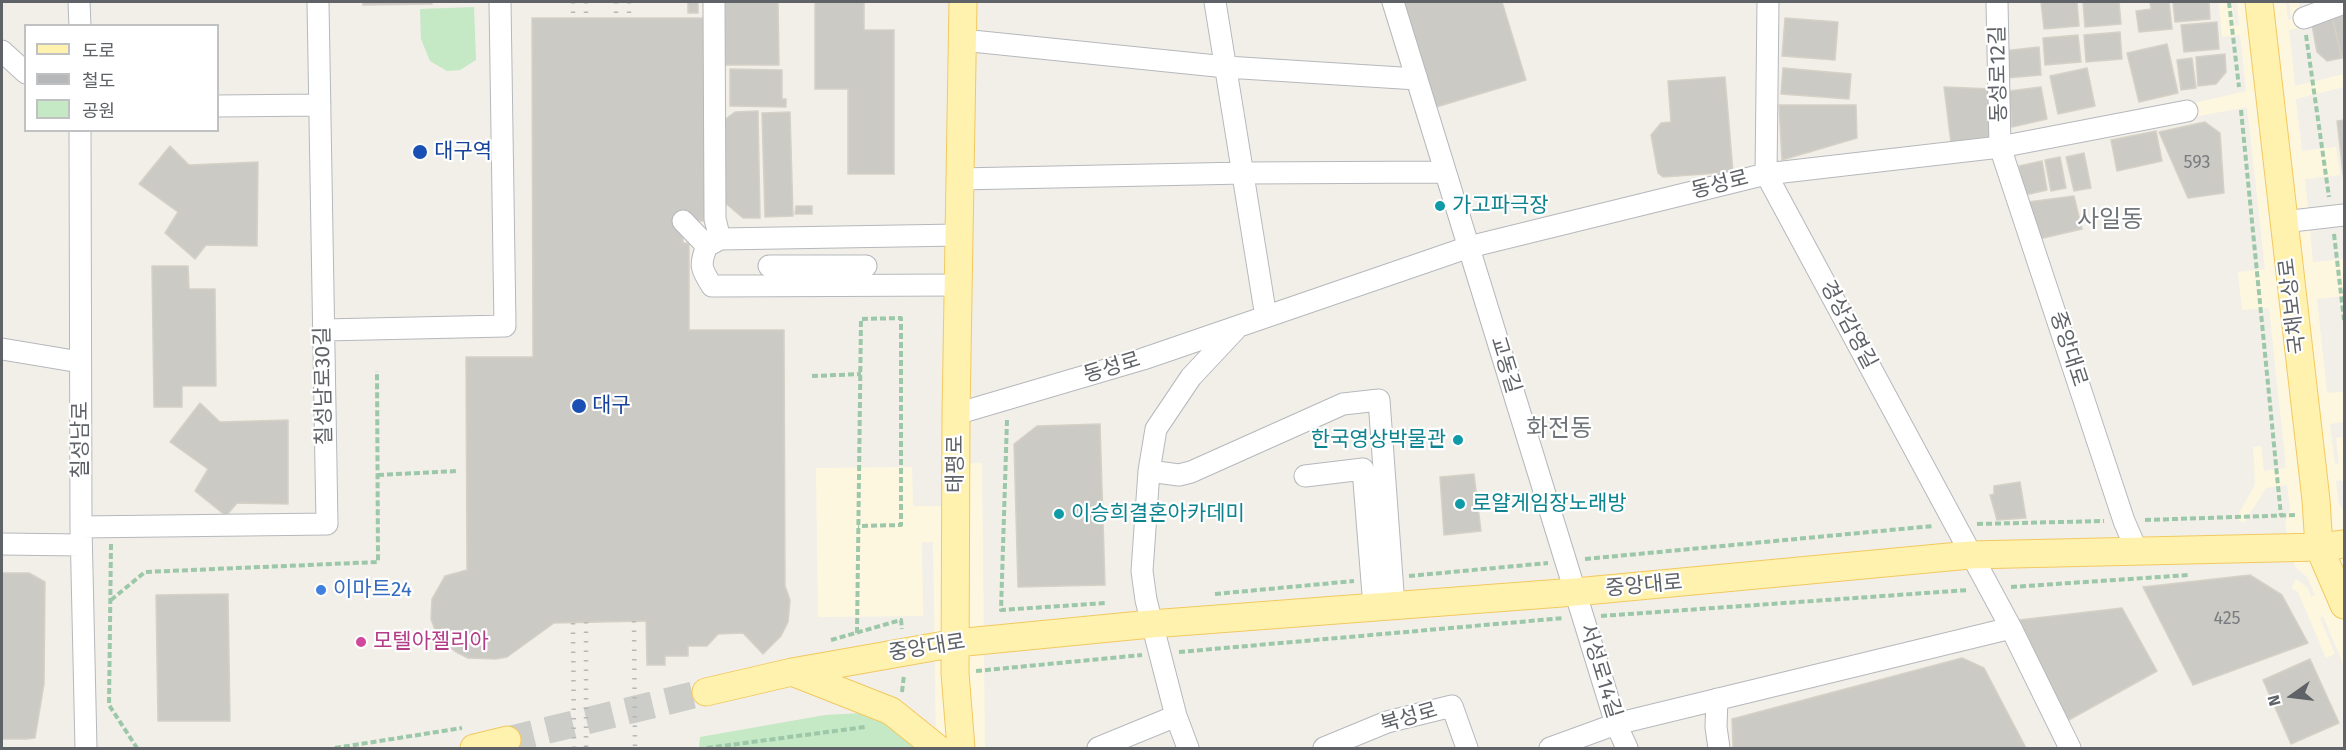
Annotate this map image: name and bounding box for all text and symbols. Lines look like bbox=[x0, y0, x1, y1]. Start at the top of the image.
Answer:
legend bbox=[24, 24, 219, 132]
street label: 동성로12길 bbox=[1986, 25, 2012, 123]
text: 도로 bbox=[82, 40, 115, 62]
text: 철도 bbox=[82, 70, 115, 92]
text: 공원 bbox=[82, 100, 115, 122]
place label: 대구역 bbox=[434, 139, 492, 165]
marker: 대구역 bbox=[411, 143, 429, 161]
house number: 593 bbox=[2184, 152, 2210, 174]
street label: 동성로 bbox=[1689, 166, 1751, 204]
place label: 가고파극장 bbox=[1452, 193, 1549, 219]
marker: 가고파극장 bbox=[1433, 199, 1447, 213]
district label: 사일동 bbox=[2077, 206, 2143, 234]
street label: 국채보상로 bbox=[2275, 257, 2311, 355]
street label: 경상감영길 bbox=[1814, 276, 1882, 374]
street label: 중앙대로 bbox=[2044, 308, 2092, 390]
street label: 칠성남로30길 bbox=[310, 326, 338, 446]
street label: 교동길 bbox=[1484, 334, 1526, 396]
street label: 동성로 bbox=[1081, 347, 1143, 389]
place label: 대구 bbox=[592, 393, 631, 419]
marker: 대구 bbox=[570, 397, 588, 415]
street label: 칠성남로 bbox=[68, 401, 94, 479]
district label: 화전동 bbox=[1526, 415, 1592, 443]
place label: 한국영상박물관 bbox=[1311, 427, 1446, 453]
marker: 한국영상박물관 bbox=[1451, 433, 1465, 447]
street label: 태평로 bbox=[943, 435, 969, 493]
place label: 로얄게임장노래방 bbox=[1472, 491, 1627, 517]
marker: 로얄게임장노래방 bbox=[1453, 497, 1467, 511]
place label: 이승희결혼아카데미 bbox=[1071, 501, 1245, 527]
marker: 이승희결혼아카데미 bbox=[1052, 507, 1066, 521]
street label: 중앙대로 bbox=[1604, 570, 1684, 602]
place label: 이마트24 bbox=[333, 577, 412, 603]
marker: 이마트24 bbox=[314, 583, 328, 597]
house number: 425 bbox=[2213, 608, 2241, 630]
street label: 서성로14길 bbox=[1574, 621, 1626, 721]
place label: 모텔아젤리아 bbox=[373, 629, 489, 655]
street label: 중앙대로 bbox=[887, 630, 967, 666]
marker: 모텔아젤리아 bbox=[354, 635, 368, 649]
north arrow bbox=[2262, 666, 2322, 726]
text: N bbox=[2264, 693, 2285, 708]
street label: 북성로 bbox=[1378, 698, 1440, 738]

